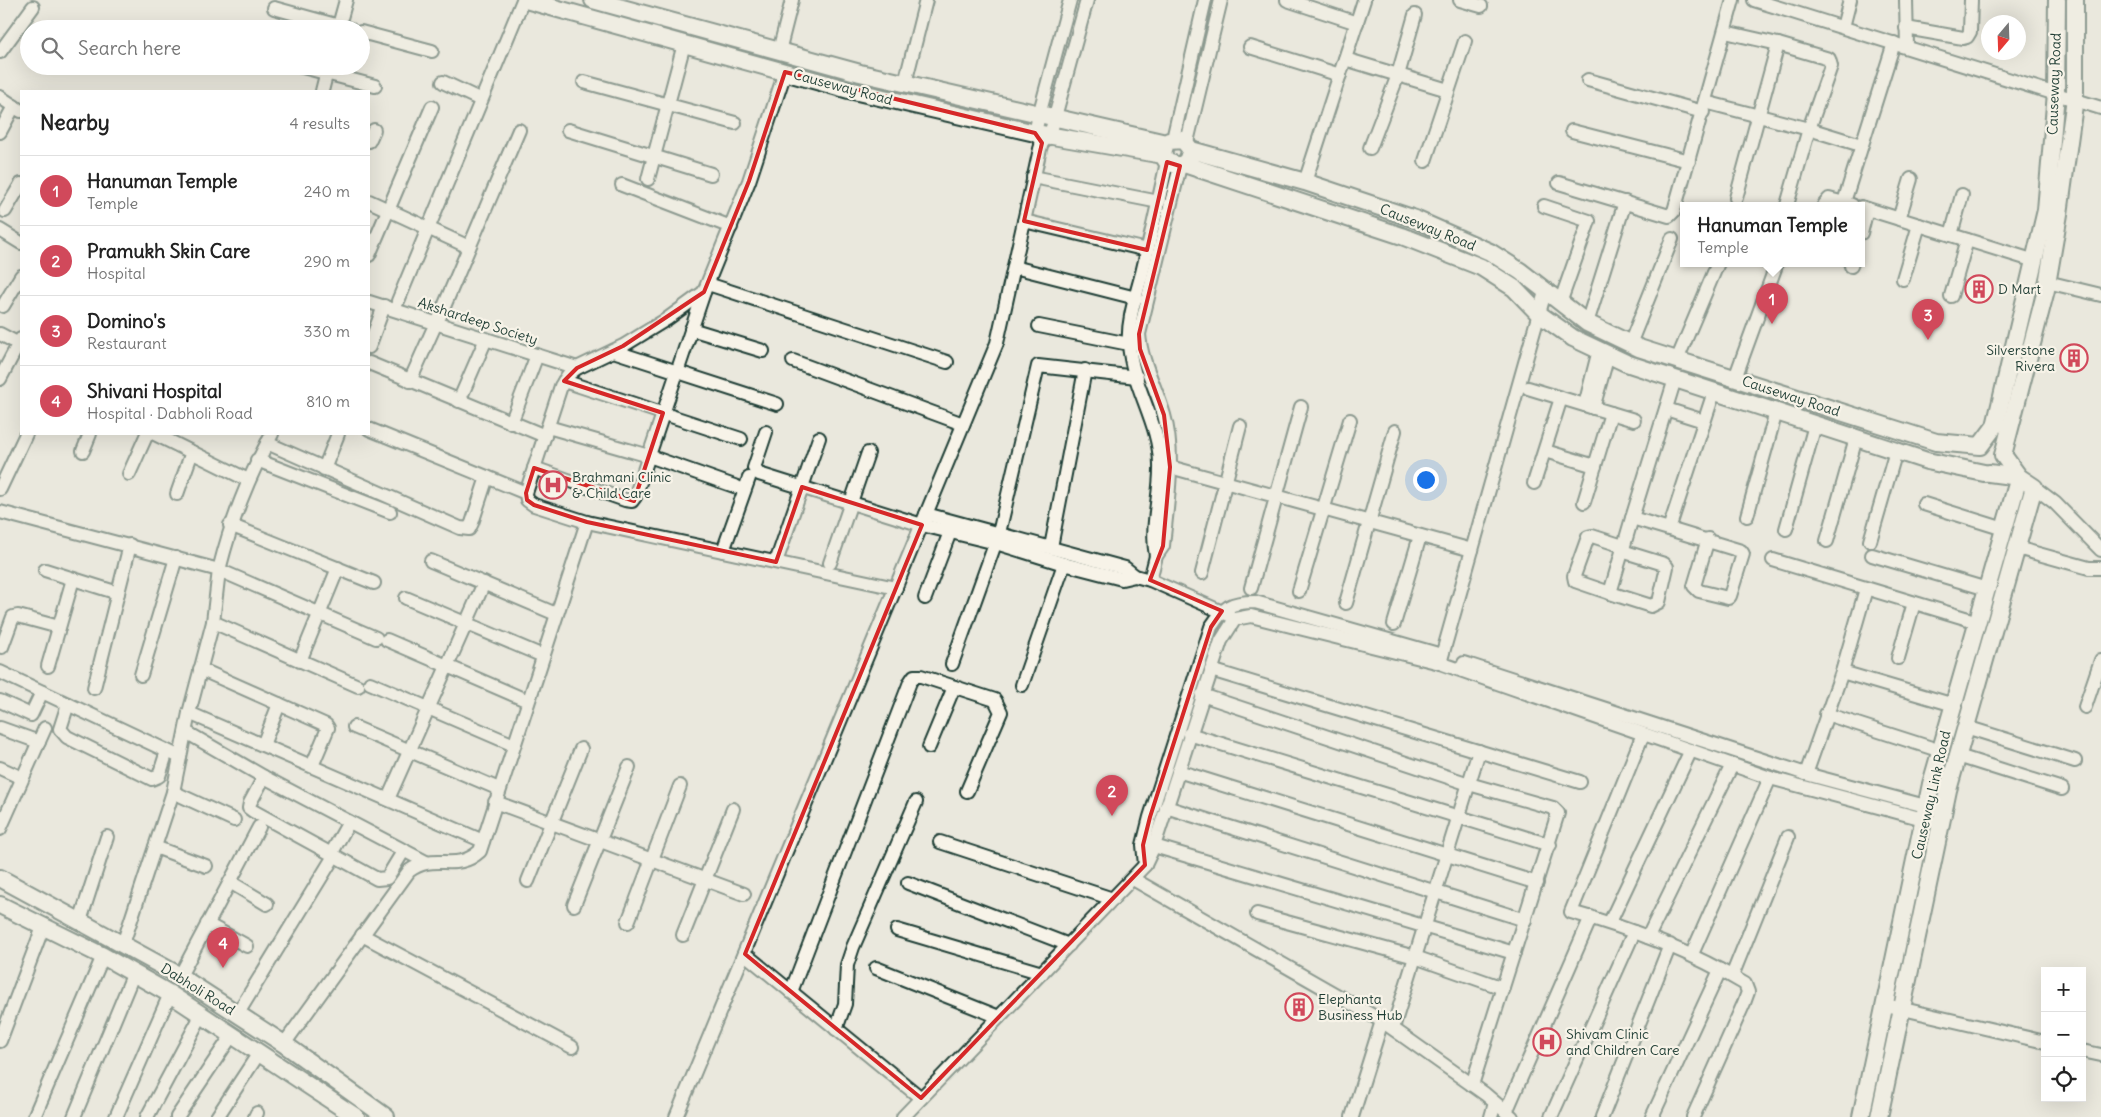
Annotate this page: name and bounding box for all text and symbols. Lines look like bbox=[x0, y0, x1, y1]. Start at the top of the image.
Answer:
north arrow bbox=[1981, 15, 2026, 60]
search box bbox=[20, 20, 370, 75]
street label: Causeway Road bbox=[2043, 33, 2065, 135]
icon: search bbox=[38, 34, 66, 62]
text: Search here bbox=[78, 36, 181, 60]
street label: Causeway Road bbox=[791, 65, 895, 109]
text: Nearby bbox=[40, 109, 110, 136]
text: 4 results bbox=[289, 113, 350, 133]
text: Hanuman Temple bbox=[87, 169, 237, 193]
text: 1 bbox=[53, 181, 59, 201]
text: 240 m bbox=[304, 181, 350, 201]
text: Temple bbox=[87, 193, 138, 213]
street label: Causeway Road bbox=[1377, 200, 1479, 254]
popup bbox=[1680, 202, 1865, 267]
text: Hanuman Temple bbox=[1697, 213, 1848, 237]
text: Temple bbox=[1697, 237, 1749, 257]
text: Pramukh Skin Care bbox=[87, 239, 250, 263]
text: 2 bbox=[52, 251, 60, 271]
text: 290 m bbox=[304, 251, 350, 271]
text: Hospital bbox=[87, 263, 146, 283]
building icon: D Mart bbox=[1964, 274, 1994, 304]
place label: D Mart bbox=[1998, 280, 2041, 298]
pin: 1 bbox=[1756, 283, 1788, 324]
street label: Akshardeep Society bbox=[416, 293, 540, 349]
pin: 3 bbox=[1912, 299, 1944, 340]
text: Domino's bbox=[87, 309, 166, 333]
text: 3 bbox=[51, 321, 61, 341]
text: 330 m bbox=[303, 321, 350, 341]
text: Restaurant bbox=[87, 333, 167, 353]
place label: Silverstone Rivera bbox=[1986, 341, 2055, 375]
building icon: Silverstone Rivera bbox=[2059, 343, 2089, 373]
street label: Causeway Road bbox=[1740, 372, 1842, 420]
text: Shivani Hospital bbox=[87, 379, 222, 403]
text: 4 bbox=[51, 391, 61, 411]
text: 810 m bbox=[306, 391, 350, 411]
text: Hospital · Dabholi Road bbox=[87, 403, 253, 423]
your location bbox=[1413, 467, 1439, 493]
place label: Brahmani Clinic & Child Care bbox=[572, 468, 672, 502]
hospital icon: Brahmani Clinic & Child Care bbox=[538, 470, 568, 500]
street label: Causeway Link Road bbox=[1907, 729, 1955, 861]
pin: 2 bbox=[1096, 775, 1128, 816]
pin: 4 bbox=[207, 927, 239, 968]
street label: Dabholi Road bbox=[158, 959, 238, 1019]
map controls bbox=[2041, 967, 2086, 1102]
button: + bbox=[2041, 967, 2086, 1012]
place label: Elephanta Business Hub bbox=[1318, 990, 1403, 1024]
building icon: Elephanta Business Hub bbox=[1284, 992, 1314, 1022]
button: − bbox=[2041, 1012, 2086, 1057]
place label: Shivam Clinic and Children Care bbox=[1566, 1025, 1680, 1059]
hospital icon: Shivam Clinic and Children Care bbox=[1532, 1027, 1562, 1057]
button: locate bbox=[2041, 1057, 2086, 1102]

